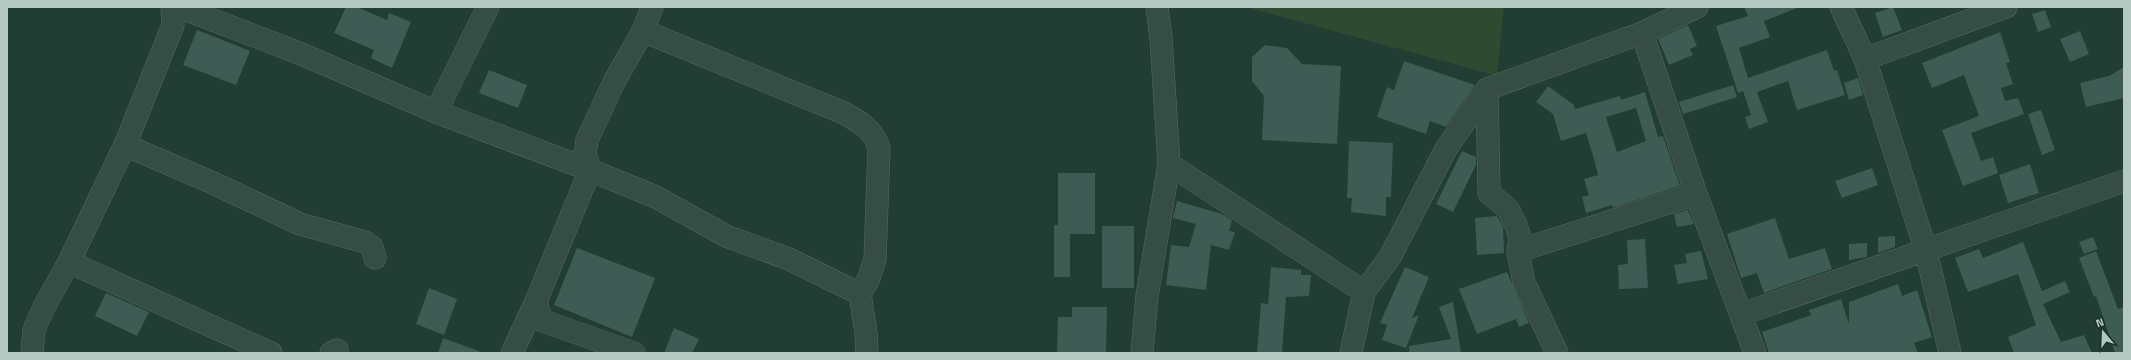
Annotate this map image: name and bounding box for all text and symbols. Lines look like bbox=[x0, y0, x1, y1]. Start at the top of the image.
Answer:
north arrow bbox=[2083, 312, 2123, 352]
text: N bbox=[2094, 314, 2106, 331]

